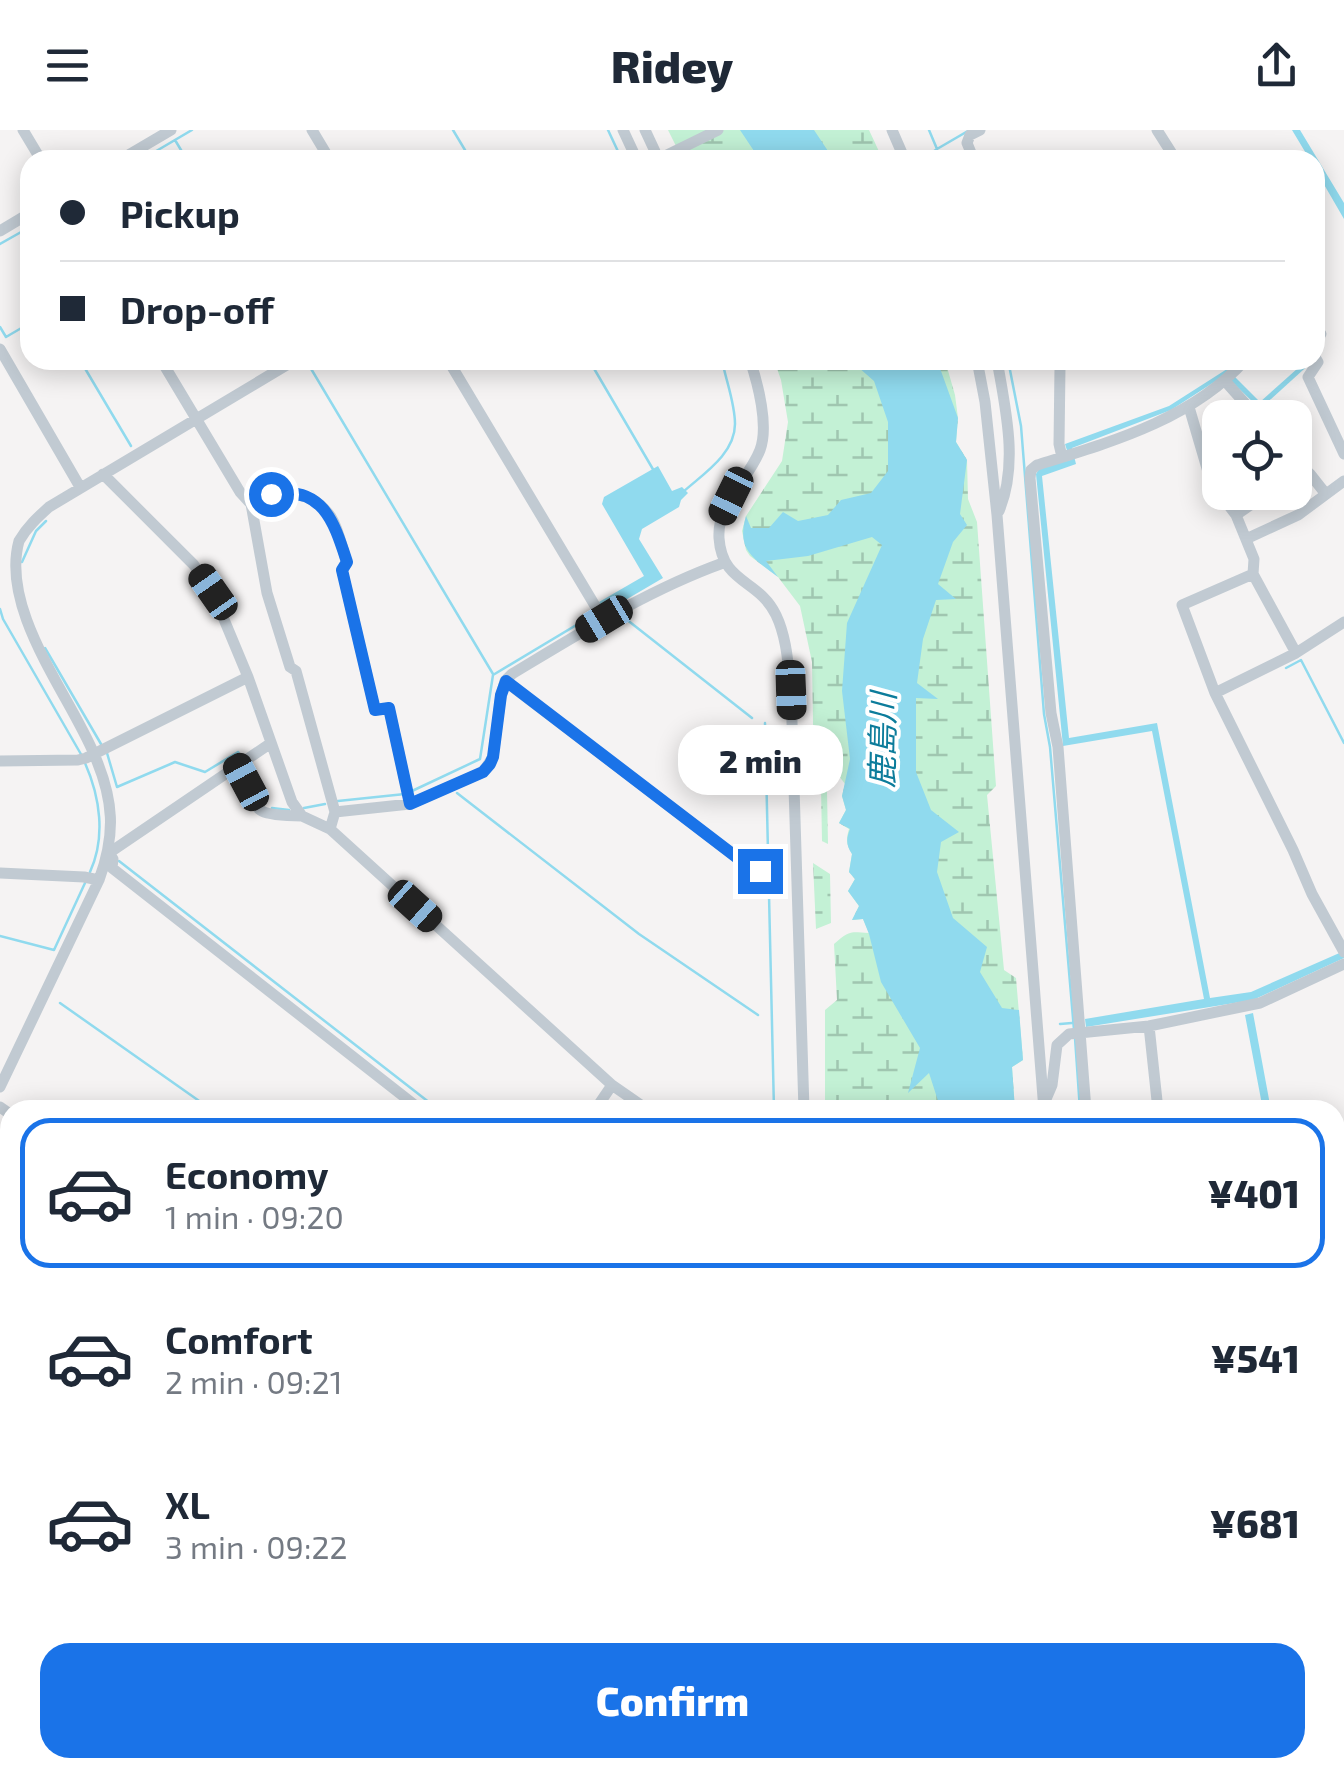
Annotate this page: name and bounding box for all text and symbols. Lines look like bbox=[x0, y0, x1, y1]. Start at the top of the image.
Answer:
icon: menu bbox=[40, 38, 95, 93]
text: Ridey bbox=[611, 38, 733, 92]
icon: share bbox=[1249, 38, 1304, 93]
text: Pickup bbox=[120, 190, 240, 236]
text: Drop-off bbox=[120, 286, 274, 332]
map controls bbox=[1202, 400, 1312, 510]
button: locate bbox=[1202, 400, 1312, 510]
car bbox=[704, 462, 758, 530]
route start bbox=[249, 472, 294, 517]
car bbox=[184, 559, 242, 625]
car bbox=[571, 591, 637, 647]
car bbox=[775, 659, 807, 721]
water label: 鹿島川 bbox=[861, 689, 901, 788]
callout: 2 min bbox=[678, 726, 842, 796]
text: 2 min bbox=[719, 741, 802, 779]
car bbox=[219, 748, 273, 816]
route end bbox=[738, 849, 783, 894]
car bbox=[383, 875, 447, 937]
icon: car bbox=[45, 1148, 135, 1238]
text: Economy bbox=[165, 1151, 329, 1197]
text: ¥401 bbox=[1207, 1170, 1300, 1216]
text: 1 min · 09:20 bbox=[165, 1197, 344, 1235]
icon: car bbox=[45, 1313, 135, 1403]
text: Comfort bbox=[165, 1316, 313, 1362]
text: ¥541 bbox=[1211, 1335, 1300, 1381]
text: 2 min · 09:21 bbox=[165, 1362, 342, 1400]
icon: car bbox=[45, 1478, 135, 1568]
text: XL bbox=[165, 1481, 210, 1527]
text: ¥681 bbox=[1210, 1500, 1300, 1546]
text: 3 min · 09:22 bbox=[165, 1527, 347, 1565]
button: Confirm bbox=[40, 1643, 1305, 1758]

